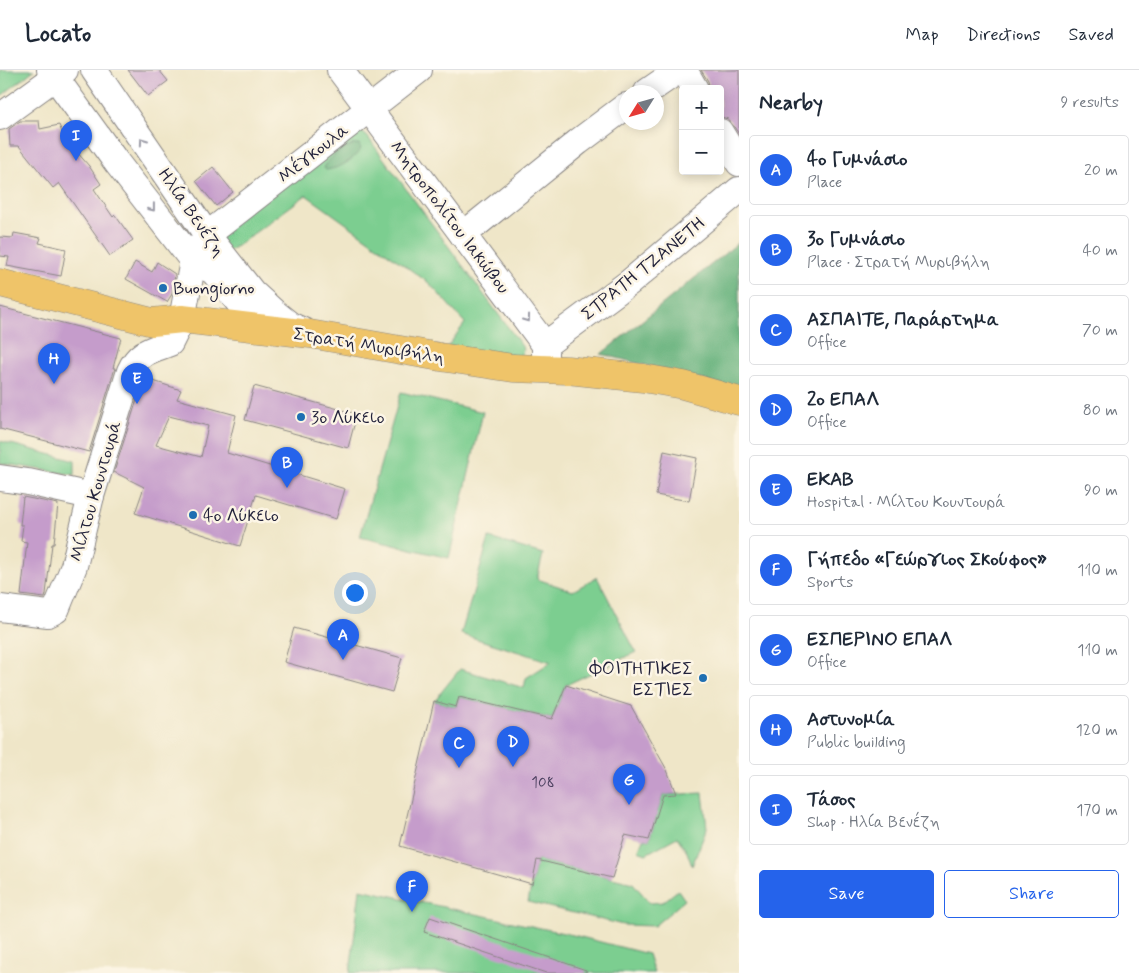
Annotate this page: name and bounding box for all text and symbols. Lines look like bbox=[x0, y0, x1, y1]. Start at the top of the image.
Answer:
text: Locato bbox=[25, 19, 91, 50]
text: Map bbox=[906, 23, 939, 47]
text: Directions bbox=[967, 23, 1041, 47]
text: Saved bbox=[1069, 23, 1114, 47]
north arrow bbox=[619, 85, 664, 130]
map controls bbox=[679, 85, 724, 175]
button: + bbox=[679, 85, 724, 130]
text: Nearby bbox=[759, 89, 823, 117]
text: 9 results bbox=[1061, 92, 1119, 113]
street label: Μέγκουλα bbox=[273, 118, 354, 189]
pin: I bbox=[60, 120, 92, 161]
button: − bbox=[679, 130, 724, 175]
street label: Μητροπολίτου Ιακώβου bbox=[384, 136, 515, 299]
one-way arrow bbox=[140, 138, 149, 147]
text: 4ο Γυμνάσιο bbox=[807, 147, 908, 172]
text: A bbox=[771, 160, 781, 181]
text: 20 m bbox=[1084, 160, 1118, 181]
street label: Ηλία Βενέζη bbox=[152, 163, 231, 262]
text: Place bbox=[807, 172, 842, 193]
one-way arrow bbox=[146, 202, 154, 211]
street label: ΣΤΡΑΤΗ ΤΖΑΝΕΤΗ bbox=[577, 211, 710, 326]
text: 3ο Γυμνάσιο bbox=[807, 227, 905, 252]
text: B bbox=[771, 240, 781, 261]
text: 40 m bbox=[1082, 240, 1118, 261]
text: Place · Στρατή Μυριβήλη bbox=[807, 252, 990, 273]
place label: Buongiorno bbox=[173, 277, 255, 302]
marker: Buongiorno bbox=[157, 282, 169, 294]
text: ΑΣΠΑΙΤΕ, Παράρτημα bbox=[807, 307, 999, 332]
one-way arrow bbox=[521, 313, 530, 323]
text: C bbox=[770, 320, 782, 341]
text: 70 m bbox=[1082, 320, 1118, 341]
street label: Στρατή Μυριβήλη bbox=[292, 322, 446, 370]
text: Office bbox=[807, 332, 847, 353]
pin: H bbox=[38, 343, 70, 384]
pin: E bbox=[121, 363, 153, 404]
text: 2ο ΕΠΑΛ bbox=[807, 387, 879, 412]
text: D bbox=[770, 400, 782, 421]
text: 80 m bbox=[1083, 400, 1118, 421]
place label: 3ο Λύκειο bbox=[311, 406, 385, 430]
marker: 3ο Λύκειο bbox=[295, 411, 307, 423]
text: Office bbox=[807, 412, 847, 433]
street label: Μίλτου Κουντουρά bbox=[64, 418, 127, 564]
pin: B bbox=[271, 447, 303, 488]
text: ΕΚΑΒ bbox=[807, 467, 854, 492]
text: E bbox=[771, 480, 781, 501]
text: 90 m bbox=[1084, 480, 1118, 501]
text: Hospital · Μίλτου Κουντουρά bbox=[807, 492, 1005, 513]
place label: 4ο Λύκειο bbox=[203, 504, 279, 528]
marker: 4ο Λύκειο bbox=[187, 509, 199, 521]
text: Γήπεδο «Γεώργιος Σκούφος» bbox=[807, 547, 1047, 572]
text: F bbox=[772, 560, 780, 581]
text: 110 m bbox=[1077, 560, 1118, 581]
text: Sports bbox=[807, 572, 853, 593]
your location bbox=[342, 580, 368, 606]
pin: A bbox=[327, 619, 359, 660]
text: ΕΣΠΕΡΙΝΟ ΕΠΑΛ bbox=[807, 627, 952, 652]
text: G bbox=[771, 640, 781, 661]
text: 110 m bbox=[1077, 640, 1118, 661]
text: Office bbox=[807, 652, 847, 673]
place label: ΦΟΙΤΗΤΙΚΕΣ ΕΣΤΙΕΣ bbox=[589, 657, 693, 702]
marker: ΦΟΙΤΗΤΙΚΕΣ ΕΣΤΙΕΣ bbox=[697, 672, 709, 684]
text: Αστυνομία bbox=[807, 707, 895, 732]
text: H bbox=[771, 720, 781, 741]
text: 120 m bbox=[1076, 720, 1118, 741]
pin: D bbox=[497, 726, 529, 767]
pin: C bbox=[443, 727, 475, 768]
text: Public building bbox=[807, 732, 906, 753]
pin: G bbox=[613, 764, 645, 805]
house number: 108 bbox=[531, 773, 555, 793]
text: Τάσος bbox=[807, 787, 856, 812]
text: I bbox=[772, 800, 780, 821]
text: 170 m bbox=[1076, 800, 1118, 821]
text: Shop · Ηλία Βενέζη bbox=[807, 812, 940, 833]
button: Save bbox=[759, 870, 934, 918]
button: Share bbox=[944, 870, 1119, 918]
pin: F bbox=[396, 871, 428, 912]

